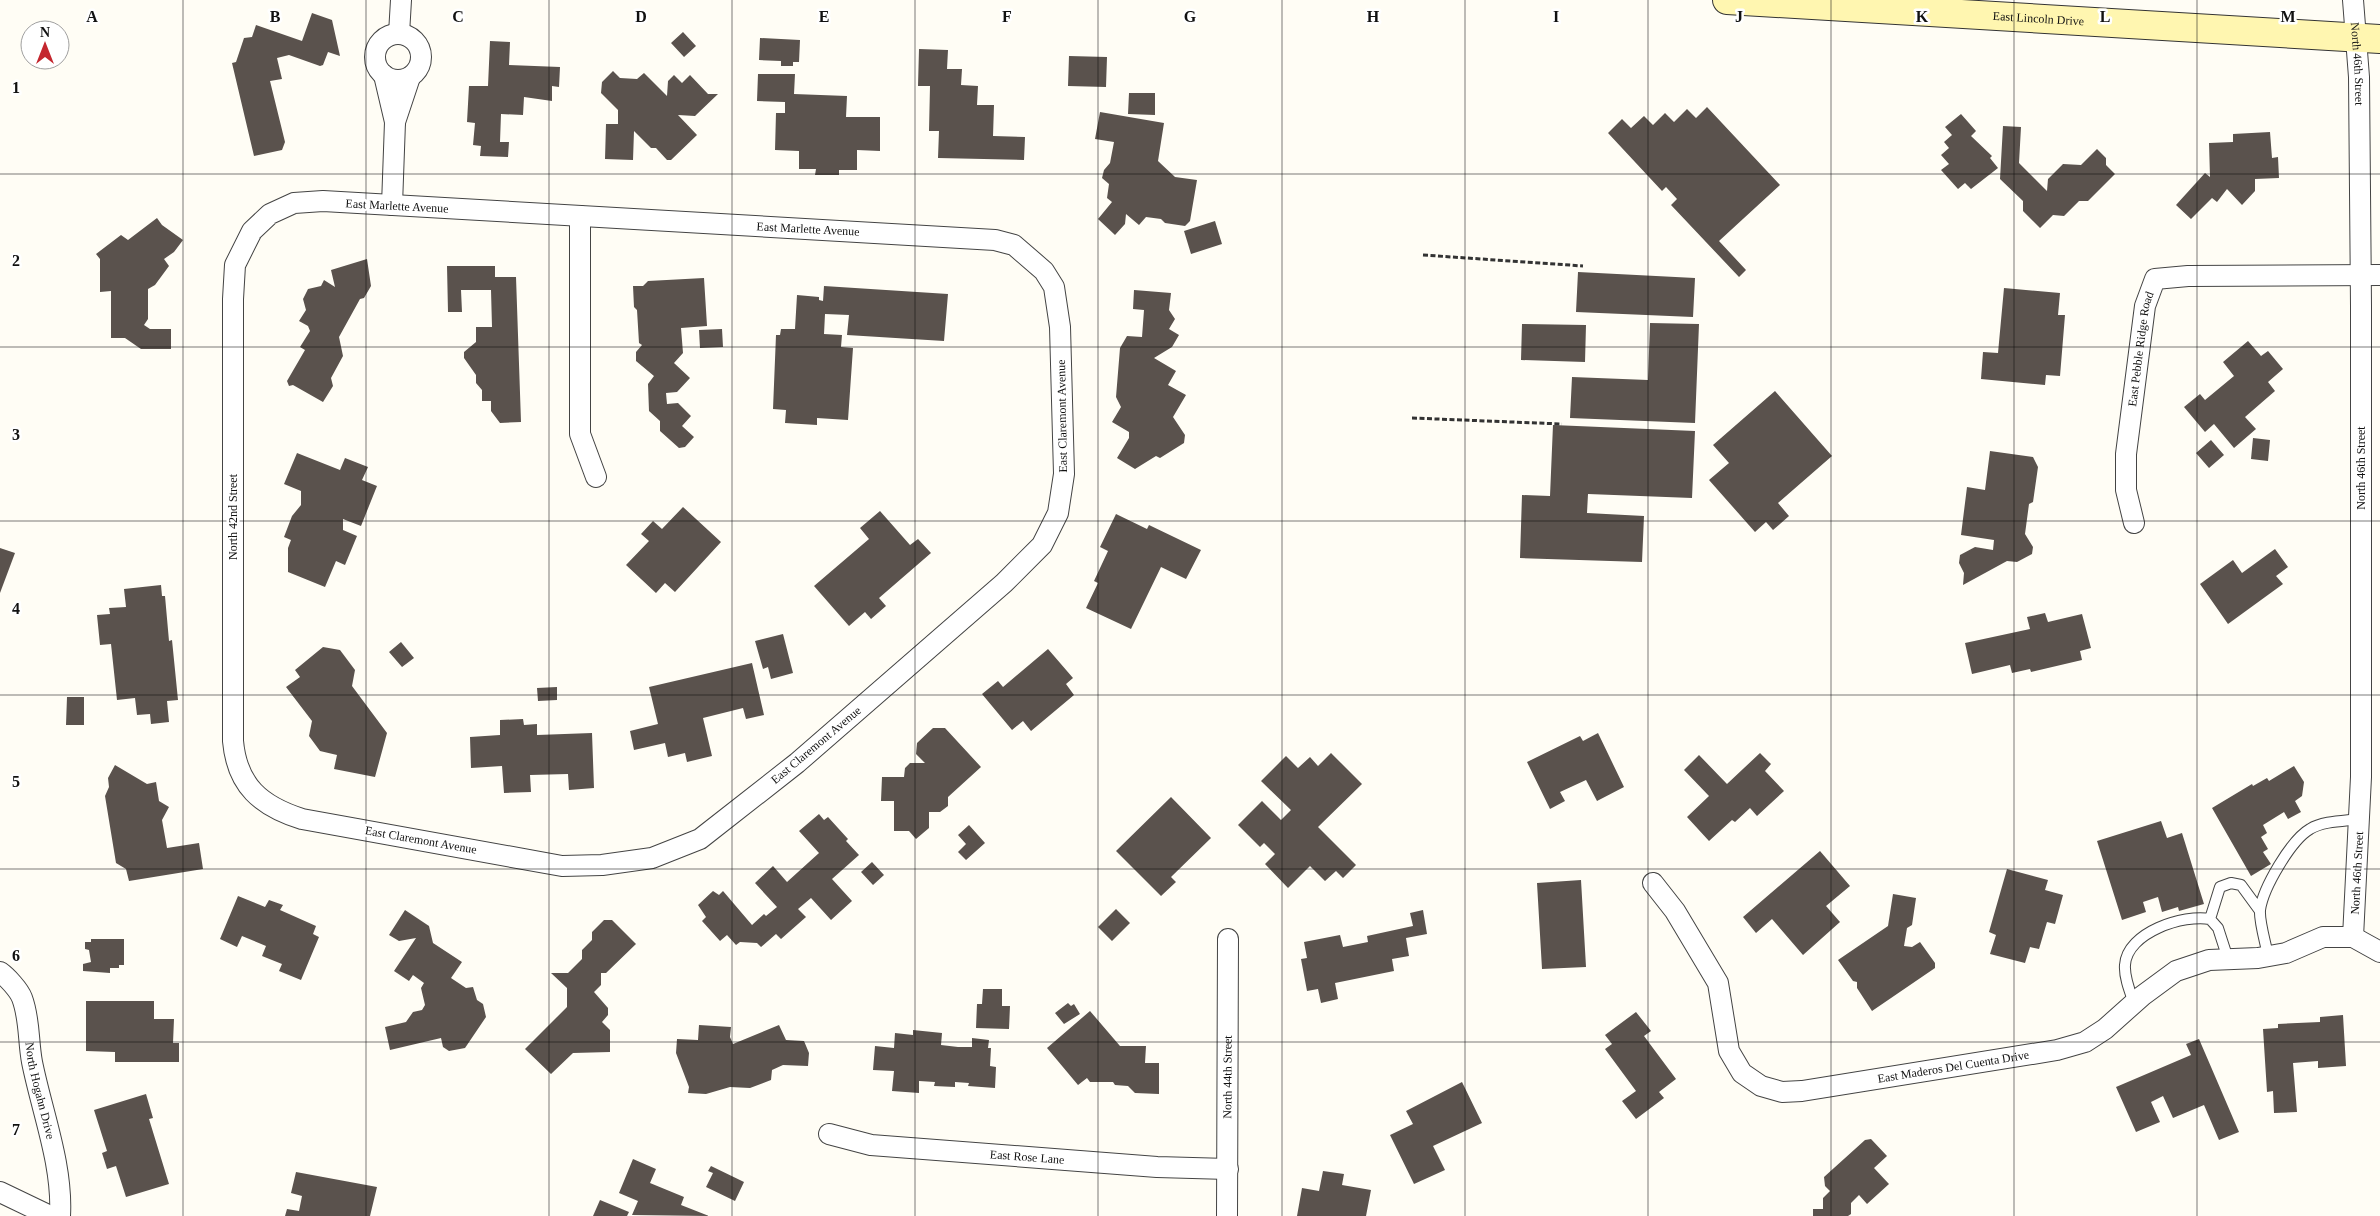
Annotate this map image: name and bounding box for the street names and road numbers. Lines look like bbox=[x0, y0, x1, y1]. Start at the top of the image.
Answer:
street label: East Lincoln Drive bbox=[1992, 9, 2084, 28]
street label: North 46th Street bbox=[2348, 22, 2366, 106]
street label: East Marlette Avenue bbox=[345, 196, 449, 216]
street label: East Marlette Avenue bbox=[756, 219, 860, 239]
street label: East Pebble Ridge Road bbox=[2125, 289, 2157, 407]
street label: East Claremont Avenue bbox=[1054, 359, 1070, 473]
street label: North 46th Street bbox=[2354, 426, 2368, 510]
street label: North 42nd Street bbox=[226, 473, 240, 560]
street label: East Claremont Avenue bbox=[768, 703, 864, 787]
street label: East Claremont Avenue bbox=[364, 823, 478, 857]
street label: North 46th Street bbox=[2348, 830, 2366, 915]
street label: North 44th Street bbox=[1220, 1035, 1235, 1119]
street label: North Hogahn Drive bbox=[23, 1042, 58, 1141]
street label: East Maderos Del Cuenta Drive bbox=[1876, 1048, 2030, 1086]
street label: East Rose Lane bbox=[989, 1147, 1065, 1167]

